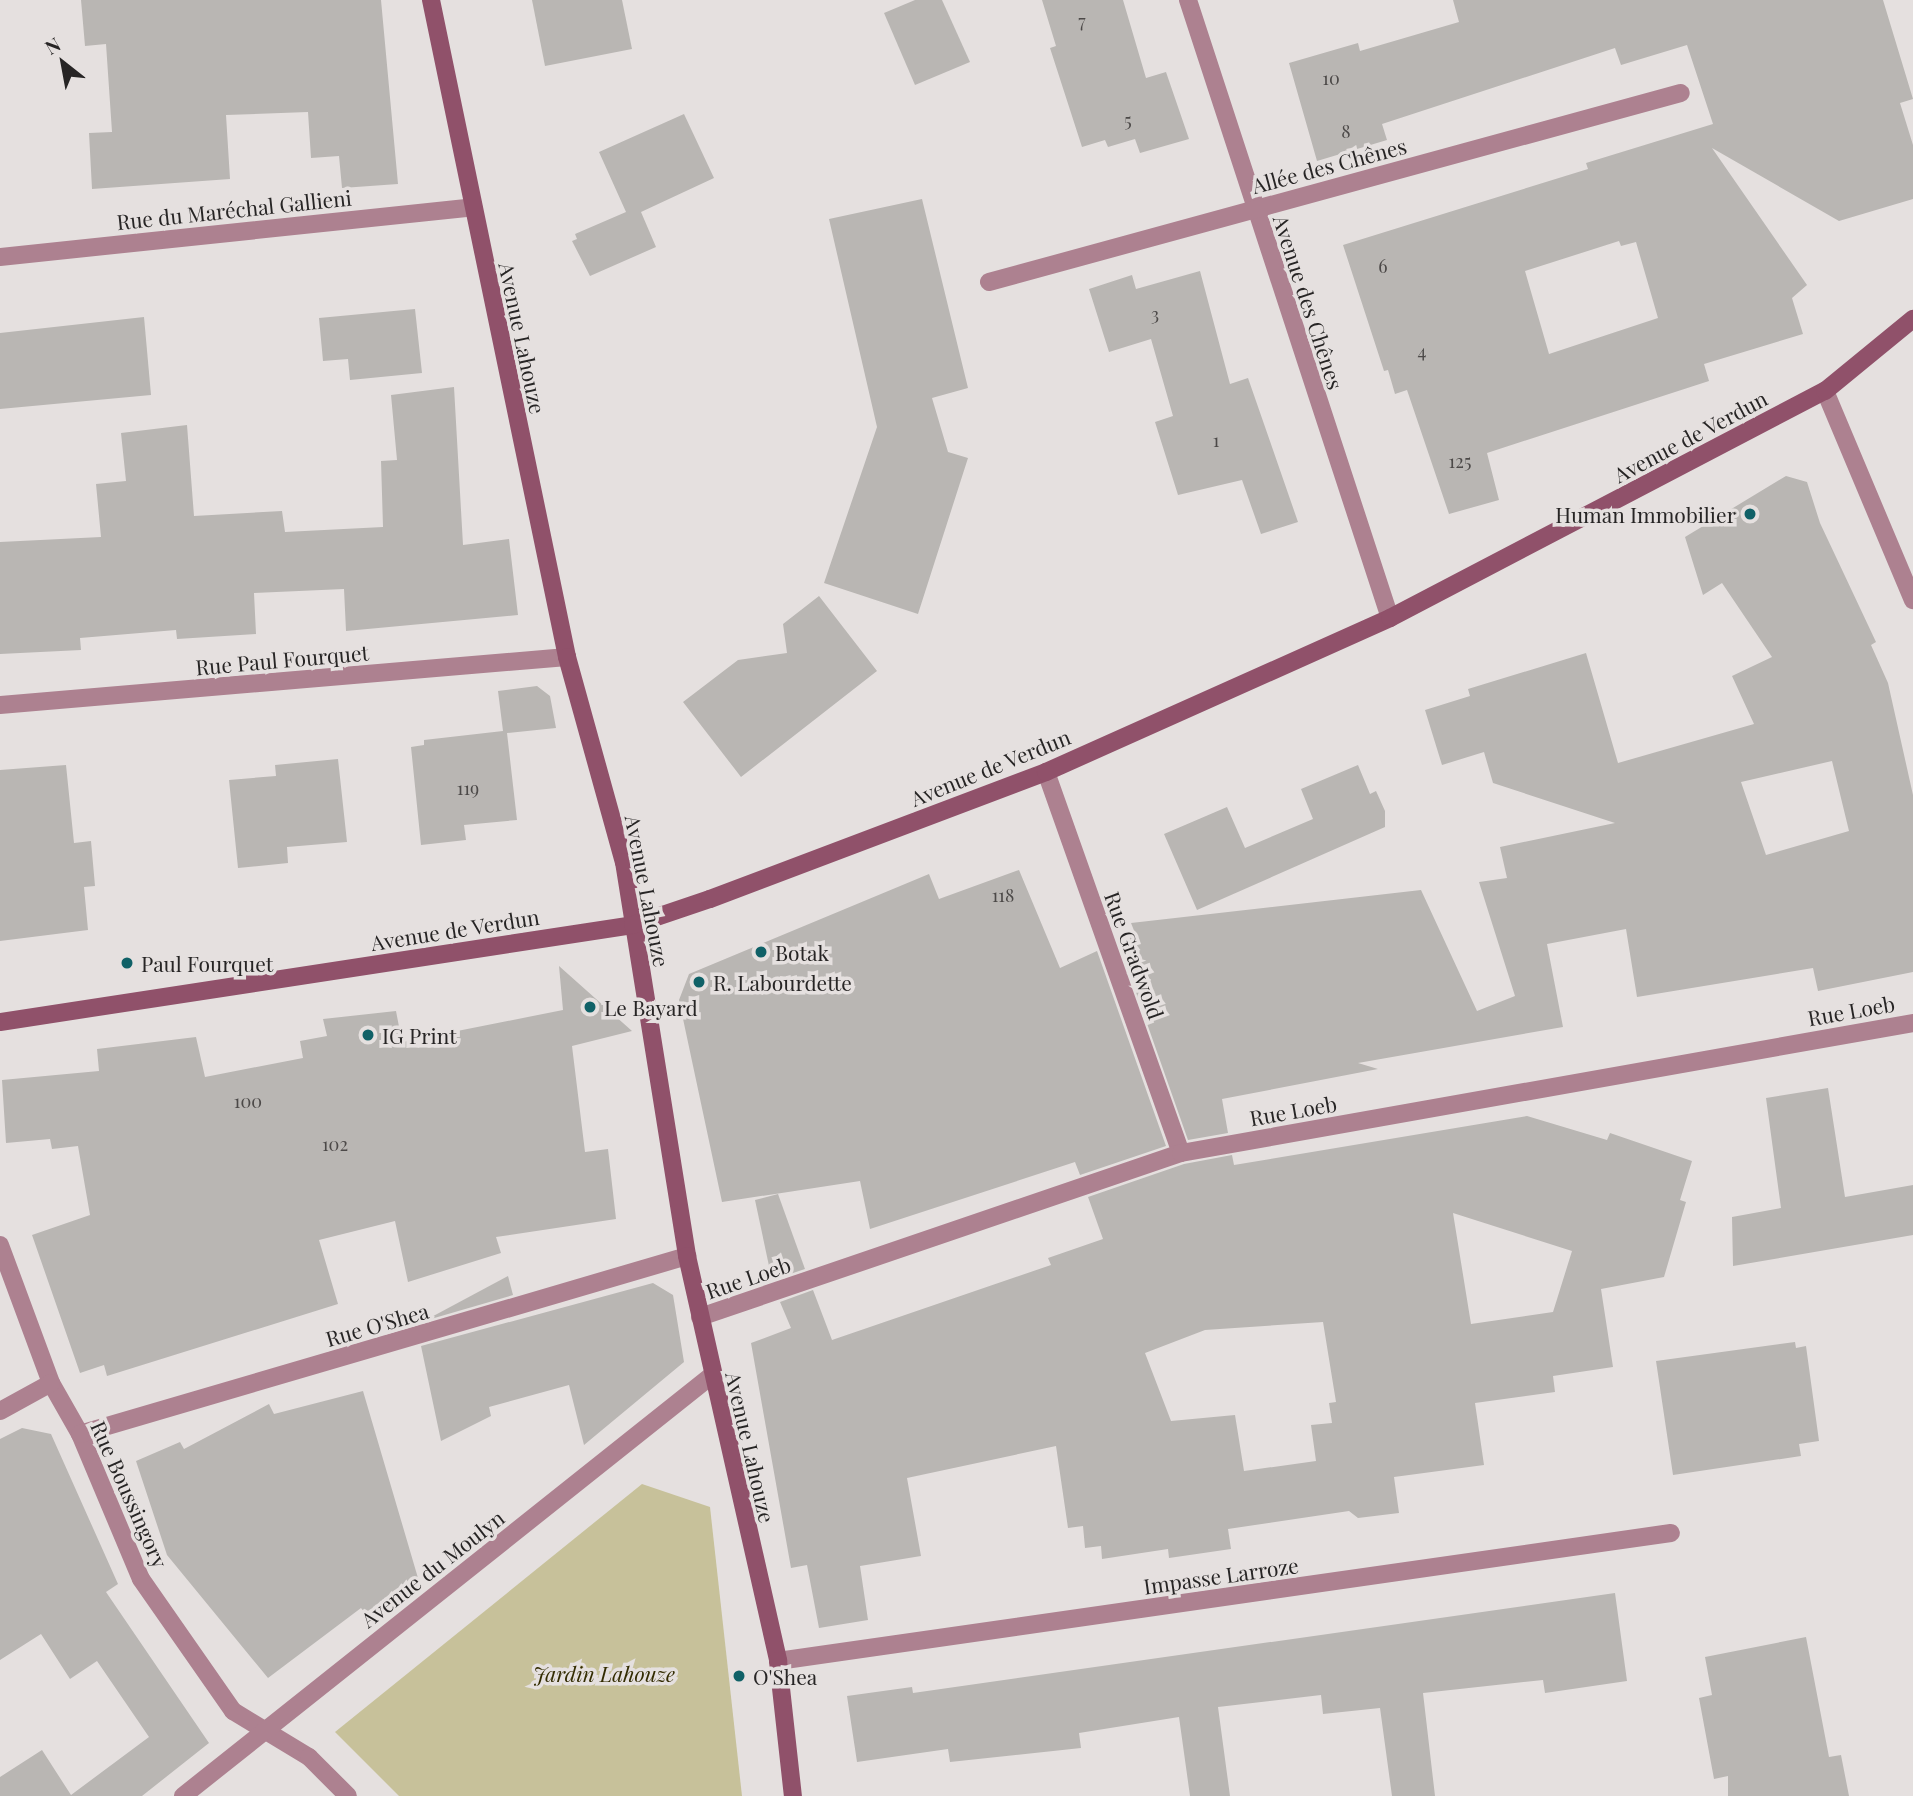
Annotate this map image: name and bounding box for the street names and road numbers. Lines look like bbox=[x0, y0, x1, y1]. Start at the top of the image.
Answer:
street label: Allée des Chênes bbox=[1249, 132, 1409, 198]
street label: Rue du Maréchal Gallieni bbox=[115, 184, 353, 234]
street label: Avenue des Chênes bbox=[1269, 212, 1349, 392]
street label: Avenue Lahouze bbox=[495, 260, 551, 416]
street label: Avenue de Verdun bbox=[1609, 385, 1771, 487]
street label: Rue Paul Fourquet bbox=[194, 639, 370, 679]
street label: Avenue de Verdun bbox=[906, 723, 1074, 811]
street label: Avenue Lahouze bbox=[621, 813, 675, 969]
street label: Rue Gradwold bbox=[1100, 888, 1170, 1022]
street label: Avenue de Verdun bbox=[369, 903, 541, 955]
street label: Rue Loeb bbox=[1805, 990, 1897, 1030]
street label: Rue Loeb bbox=[1247, 1090, 1339, 1130]
street label: Rue Loeb bbox=[702, 1251, 794, 1303]
street label: Rue O'Shea bbox=[323, 1297, 431, 1351]
street label: Avenue Lahouze bbox=[721, 1369, 781, 1525]
street label: Rue Boussingory bbox=[86, 1417, 174, 1571]
street label: Avenue du Moulyn bbox=[355, 1504, 509, 1632]
street label: Impasse Larroze bbox=[1142, 1552, 1300, 1598]

